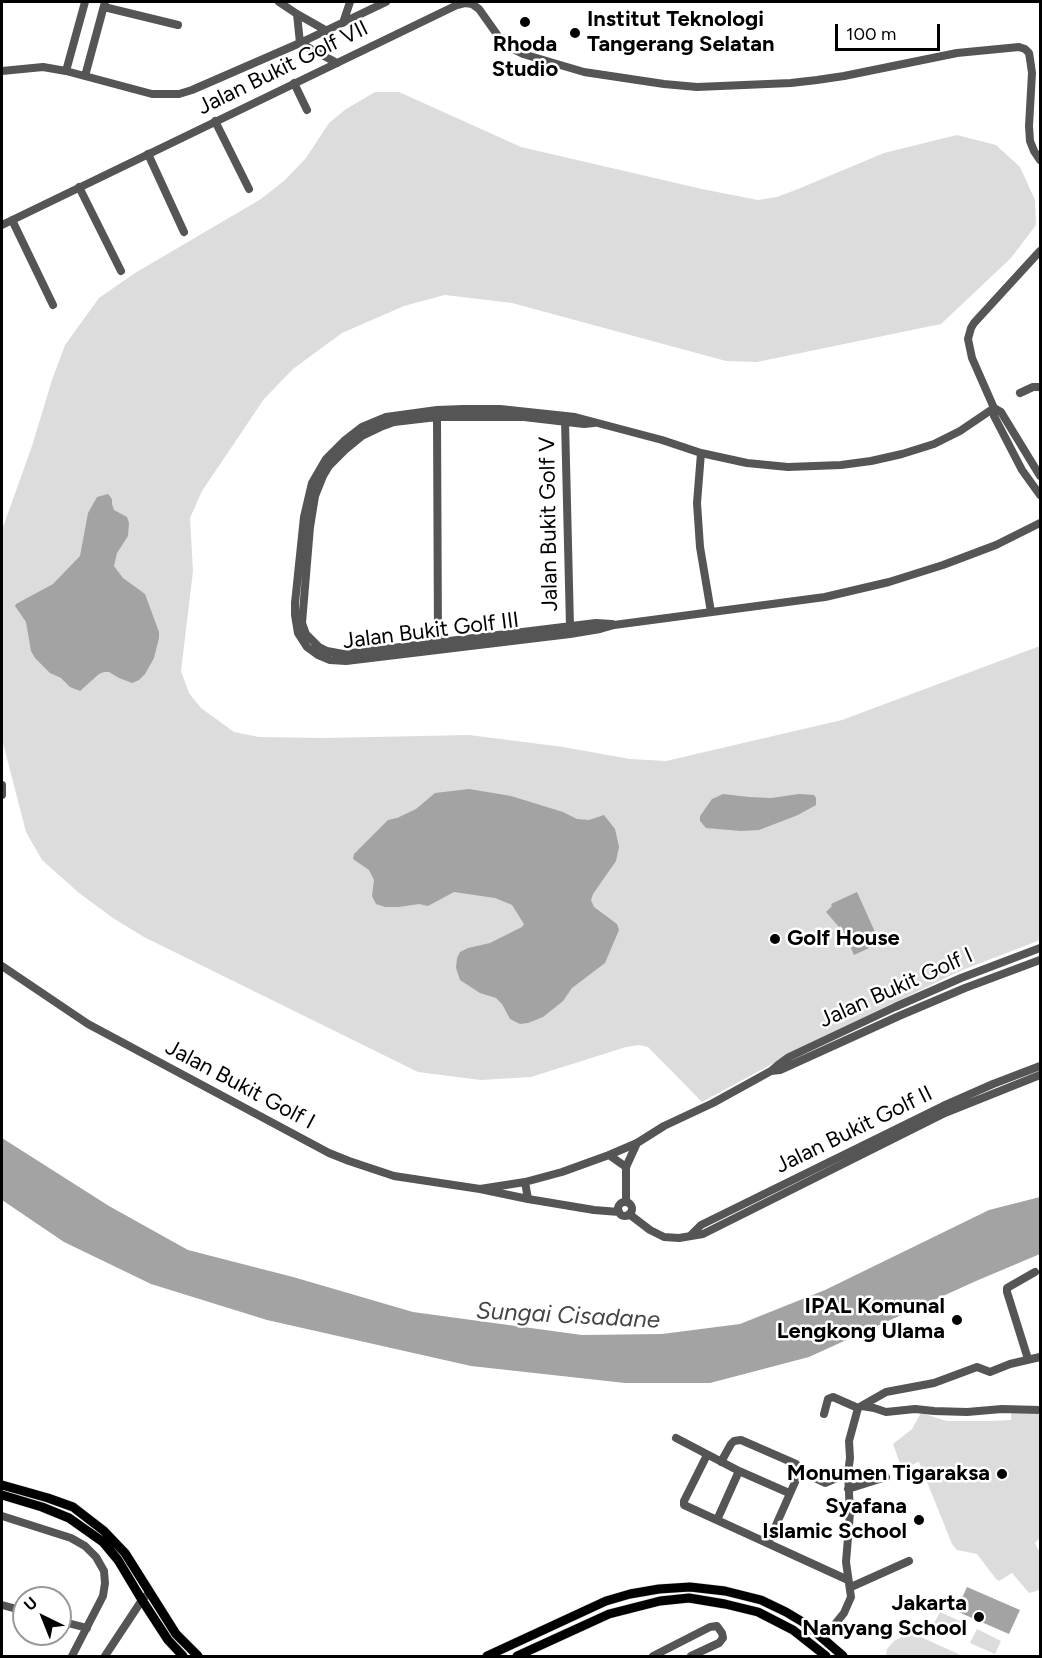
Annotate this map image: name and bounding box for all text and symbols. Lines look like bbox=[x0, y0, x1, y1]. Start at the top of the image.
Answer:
place label: Institut Teknologi Tangerang Selatan bbox=[587, 7, 775, 58]
scale bar bbox=[838, 12, 943, 50]
street label: Jalan Bukit Golf VII bbox=[193, 15, 373, 121]
marker: Rhoda Studio bbox=[518, 15, 532, 29]
text: 100 m bbox=[846, 23, 896, 45]
marker: Institut Teknologi Tangerang Selatan bbox=[568, 26, 582, 40]
place label: Rhoda Studio bbox=[492, 32, 558, 84]
street label: Jalan Bukit Golf V bbox=[534, 436, 564, 612]
street label: Jalan Bukit Golf III bbox=[341, 607, 521, 655]
place label: Golf House bbox=[787, 926, 900, 952]
marker: Golf House bbox=[768, 932, 782, 946]
street label: Jalan Bukit Golf I bbox=[815, 942, 977, 1034]
street label: Jalan Bukit Golf I bbox=[161, 1035, 319, 1135]
street label: Jalan Bukit Golf II bbox=[771, 1081, 937, 1179]
place label: IPAL Komunal Lengkong Ulama bbox=[777, 1294, 945, 1346]
water label: Sungai Cisadane bbox=[475, 1297, 661, 1335]
marker: IPAL Komunal Lengkong Ulama bbox=[950, 1313, 964, 1327]
place label: Monumen Tigaraksa bbox=[787, 1461, 990, 1487]
marker: Monumen Tigaraksa bbox=[995, 1467, 1009, 1481]
place label: Syafana Islamic School bbox=[762, 1494, 907, 1546]
marker: Syafana Islamic School bbox=[912, 1513, 926, 1527]
north arrow bbox=[12, 1586, 72, 1646]
place label: Jakarta Nanyang School bbox=[802, 1591, 967, 1642]
text: U bbox=[20, 1593, 41, 1615]
marker: Jakarta Nanyang School bbox=[972, 1610, 986, 1624]

